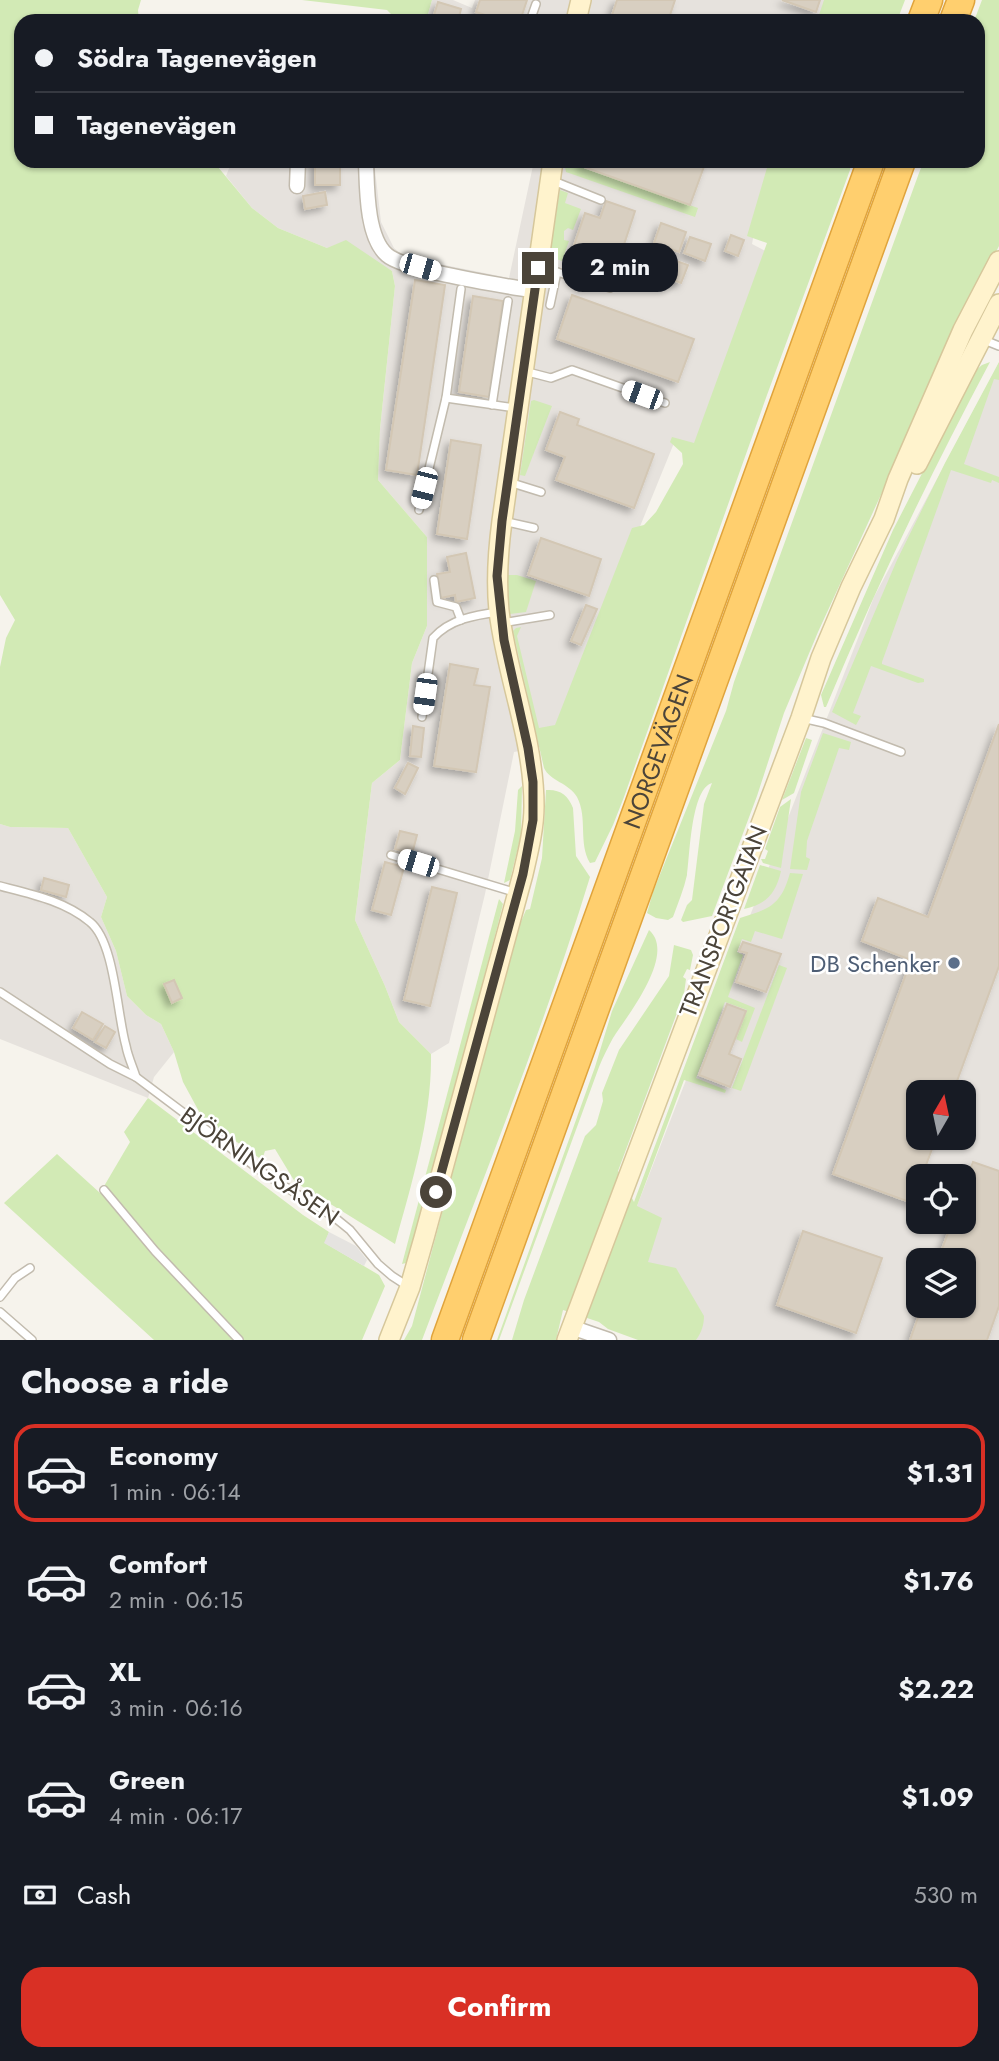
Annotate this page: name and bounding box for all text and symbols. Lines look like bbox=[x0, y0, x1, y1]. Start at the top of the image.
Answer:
text: Södra Tagenevägen bbox=[77, 39, 317, 77]
text: Tagenevägen bbox=[77, 106, 237, 144]
callout: 2 min bbox=[562, 244, 678, 292]
text: 2 min bbox=[590, 250, 650, 284]
car bbox=[397, 251, 444, 283]
route end bbox=[522, 252, 554, 284]
car bbox=[619, 378, 666, 412]
car bbox=[409, 465, 440, 511]
street label: NORGEVÄGEN bbox=[614, 669, 702, 833]
car bbox=[412, 672, 439, 716]
street label: TRANSPORTGATAN bbox=[670, 820, 776, 1022]
car bbox=[395, 847, 442, 879]
place label: DB Schenker bbox=[810, 946, 941, 981]
marker: DB Schenker bbox=[946, 955, 962, 971]
north arrow bbox=[906, 1080, 976, 1150]
map controls bbox=[906, 1080, 976, 1318]
street label: BJÖRNINGSÅSEN bbox=[173, 1098, 347, 1234]
button: locate bbox=[906, 1164, 976, 1234]
route start bbox=[420, 1176, 452, 1208]
button: layers bbox=[906, 1248, 976, 1318]
text: Choose a ride bbox=[21, 1359, 229, 1405]
text: Economy bbox=[109, 1437, 218, 1475]
icon: car bbox=[25, 1442, 88, 1505]
text: $1.31 bbox=[907, 1454, 974, 1492]
text: 1 min · 06:14 bbox=[109, 1475, 241, 1509]
text: Comfort bbox=[109, 1545, 207, 1583]
icon: car bbox=[25, 1550, 88, 1613]
text: $1.76 bbox=[903, 1562, 974, 1600]
text: 2 min · 06:15 bbox=[109, 1583, 243, 1617]
text: XL bbox=[109, 1653, 141, 1691]
icon: car bbox=[25, 1658, 88, 1721]
text: $2.22 bbox=[898, 1670, 974, 1708]
text: 3 min · 06:16 bbox=[109, 1691, 243, 1725]
text: Green bbox=[109, 1761, 185, 1799]
icon: car bbox=[25, 1766, 88, 1829]
text: $1.09 bbox=[902, 1778, 974, 1816]
text: 4 min · 06:17 bbox=[109, 1799, 242, 1833]
icon: cash bbox=[21, 1876, 59, 1914]
text: Cash bbox=[77, 1876, 131, 1914]
text: 530 m bbox=[914, 1878, 978, 1912]
button: Confirm bbox=[21, 1967, 978, 2047]

